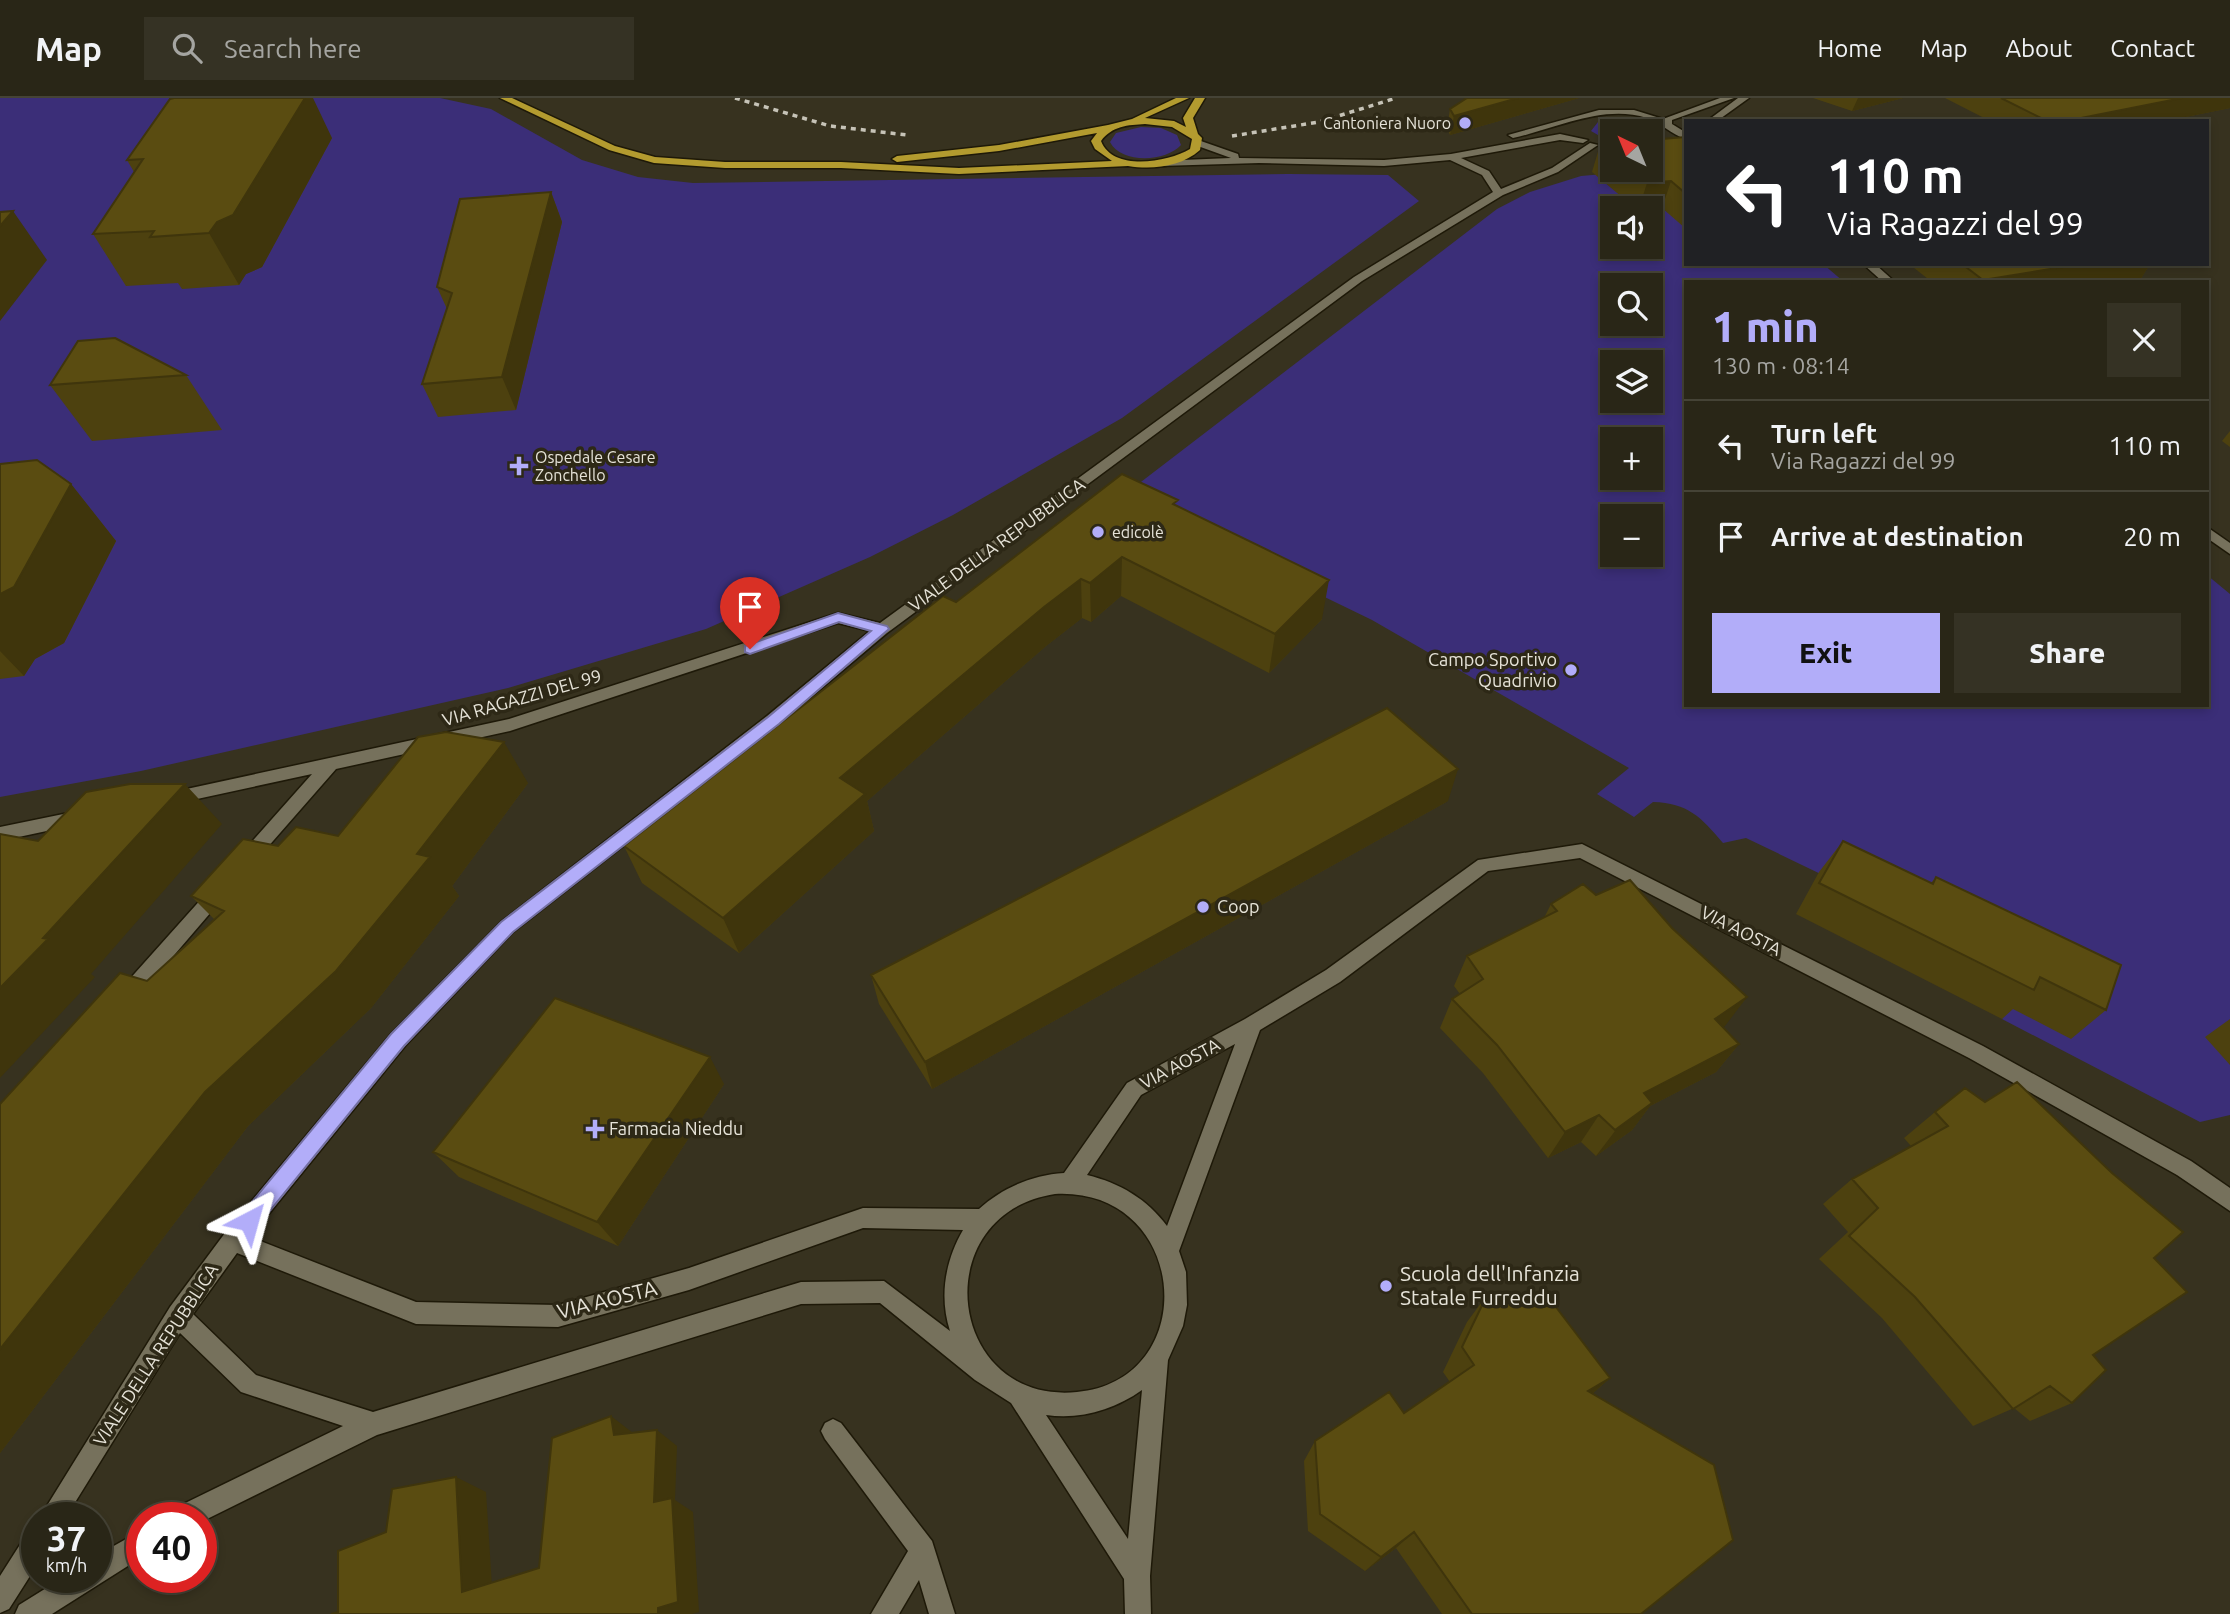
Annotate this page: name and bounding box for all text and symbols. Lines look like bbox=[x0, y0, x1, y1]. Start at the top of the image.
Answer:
search box bbox=[144, 17, 634, 80]
icon: search bbox=[168, 29, 206, 67]
text: Map bbox=[35, 30, 102, 67]
text: Search here bbox=[224, 34, 362, 63]
text: Home bbox=[1817, 35, 1882, 62]
text: Map bbox=[1920, 35, 1967, 62]
text: About bbox=[2005, 35, 2072, 62]
text: Contact bbox=[2110, 35, 2195, 62]
place label: Cantoniera Nuoro bbox=[1323, 114, 1451, 132]
marker: Cantoniera Nuoro bbox=[1457, 115, 1473, 131]
north arrow bbox=[1600, 119, 1662, 182]
map controls bbox=[1600, 119, 1663, 567]
icon: left bbox=[1712, 147, 1803, 238]
text: 110 m bbox=[1827, 147, 1964, 202]
button: sound bbox=[1600, 196, 1663, 259]
text: Via Ragazzi del 99 bbox=[1827, 205, 2084, 241]
button: search bbox=[1600, 273, 1663, 336]
text: 1 min bbox=[1712, 303, 1819, 350]
button: close bbox=[2107, 303, 2181, 377]
button: layers bbox=[1600, 350, 1663, 413]
text: 130 m · 08:14 bbox=[1712, 353, 1850, 378]
text: Turn left bbox=[1771, 419, 1877, 448]
button: + bbox=[1600, 427, 1663, 490]
icon: left bbox=[1712, 427, 1750, 465]
text: 110 m bbox=[2109, 431, 2181, 460]
place label: Ospedale Cesare Zonchello bbox=[535, 448, 656, 484]
text: Via Ragazzi del 99 bbox=[1771, 448, 1956, 473]
marker: Ospedale Cesare Zonchello bbox=[509, 456, 529, 476]
street label: VIALE DELLA REPUBBLICA bbox=[904, 473, 1089, 615]
button: − bbox=[1600, 504, 1663, 567]
icon: arrive bbox=[1712, 518, 1750, 556]
text: Arrive at destination bbox=[1771, 522, 2024, 551]
text: 20 m bbox=[2123, 522, 2181, 551]
place label: edicolè bbox=[1112, 523, 1164, 541]
marker: edicolè bbox=[1090, 524, 1106, 540]
pin bbox=[720, 577, 780, 649]
icon: arrive bbox=[731, 588, 769, 626]
button: Exit bbox=[1712, 613, 1940, 693]
button: Share bbox=[1954, 613, 2181, 693]
place label: Campo Sportivo Quadrivio bbox=[1428, 649, 1557, 691]
marker: Campo Sportivo Quadrivio bbox=[1563, 662, 1579, 678]
street label: VIA RAGAZZI DEL 99 bbox=[440, 665, 604, 729]
place label: Coop bbox=[1217, 896, 1260, 916]
marker: Coop bbox=[1195, 899, 1211, 915]
street label: VIA AOSTA bbox=[1698, 901, 1785, 959]
street label: VIA AOSTA bbox=[1136, 1034, 1223, 1092]
place label: Farmacia Nieddu bbox=[609, 1118, 743, 1138]
marker: Farmacia Nieddu bbox=[587, 1121, 603, 1137]
position arrow bbox=[212, 1184, 286, 1258]
street label: VIALE DELLA REPUBBLICA bbox=[89, 1260, 222, 1449]
place label: Scuola dell'Infanzia Statale Furreddu bbox=[1400, 1261, 1580, 1309]
street label: VIA AOSTA bbox=[554, 1275, 660, 1323]
marker: Scuola dell'Infanzia Statale Furreddu bbox=[1378, 1278, 1394, 1294]
speed limit sign: 40 bbox=[126, 1502, 217, 1593]
text: 37 bbox=[47, 1518, 86, 1558]
text: km/h bbox=[46, 1555, 87, 1575]

